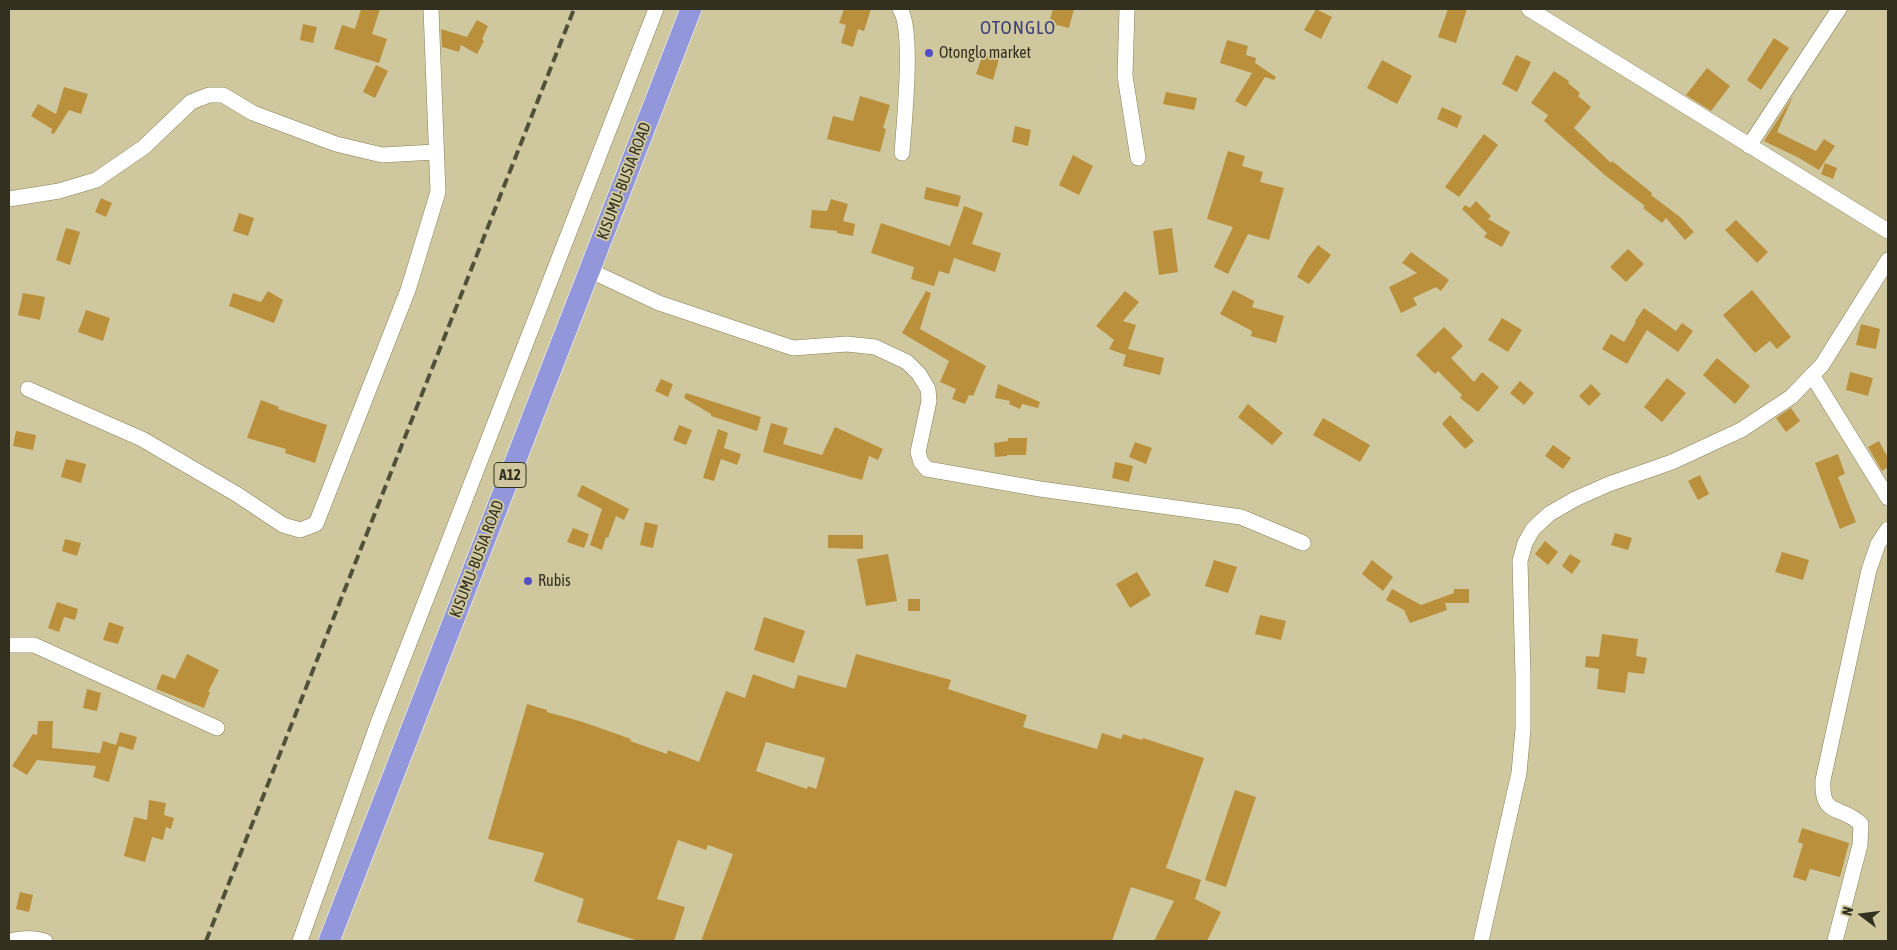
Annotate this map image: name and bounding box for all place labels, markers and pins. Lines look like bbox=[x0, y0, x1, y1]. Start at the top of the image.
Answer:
place label: Otonglo market bbox=[939, 43, 1031, 63]
marker: Otonglo market bbox=[923, 47, 935, 59]
place label: Rubis bbox=[538, 571, 571, 591]
marker: Rubis bbox=[522, 575, 534, 587]

